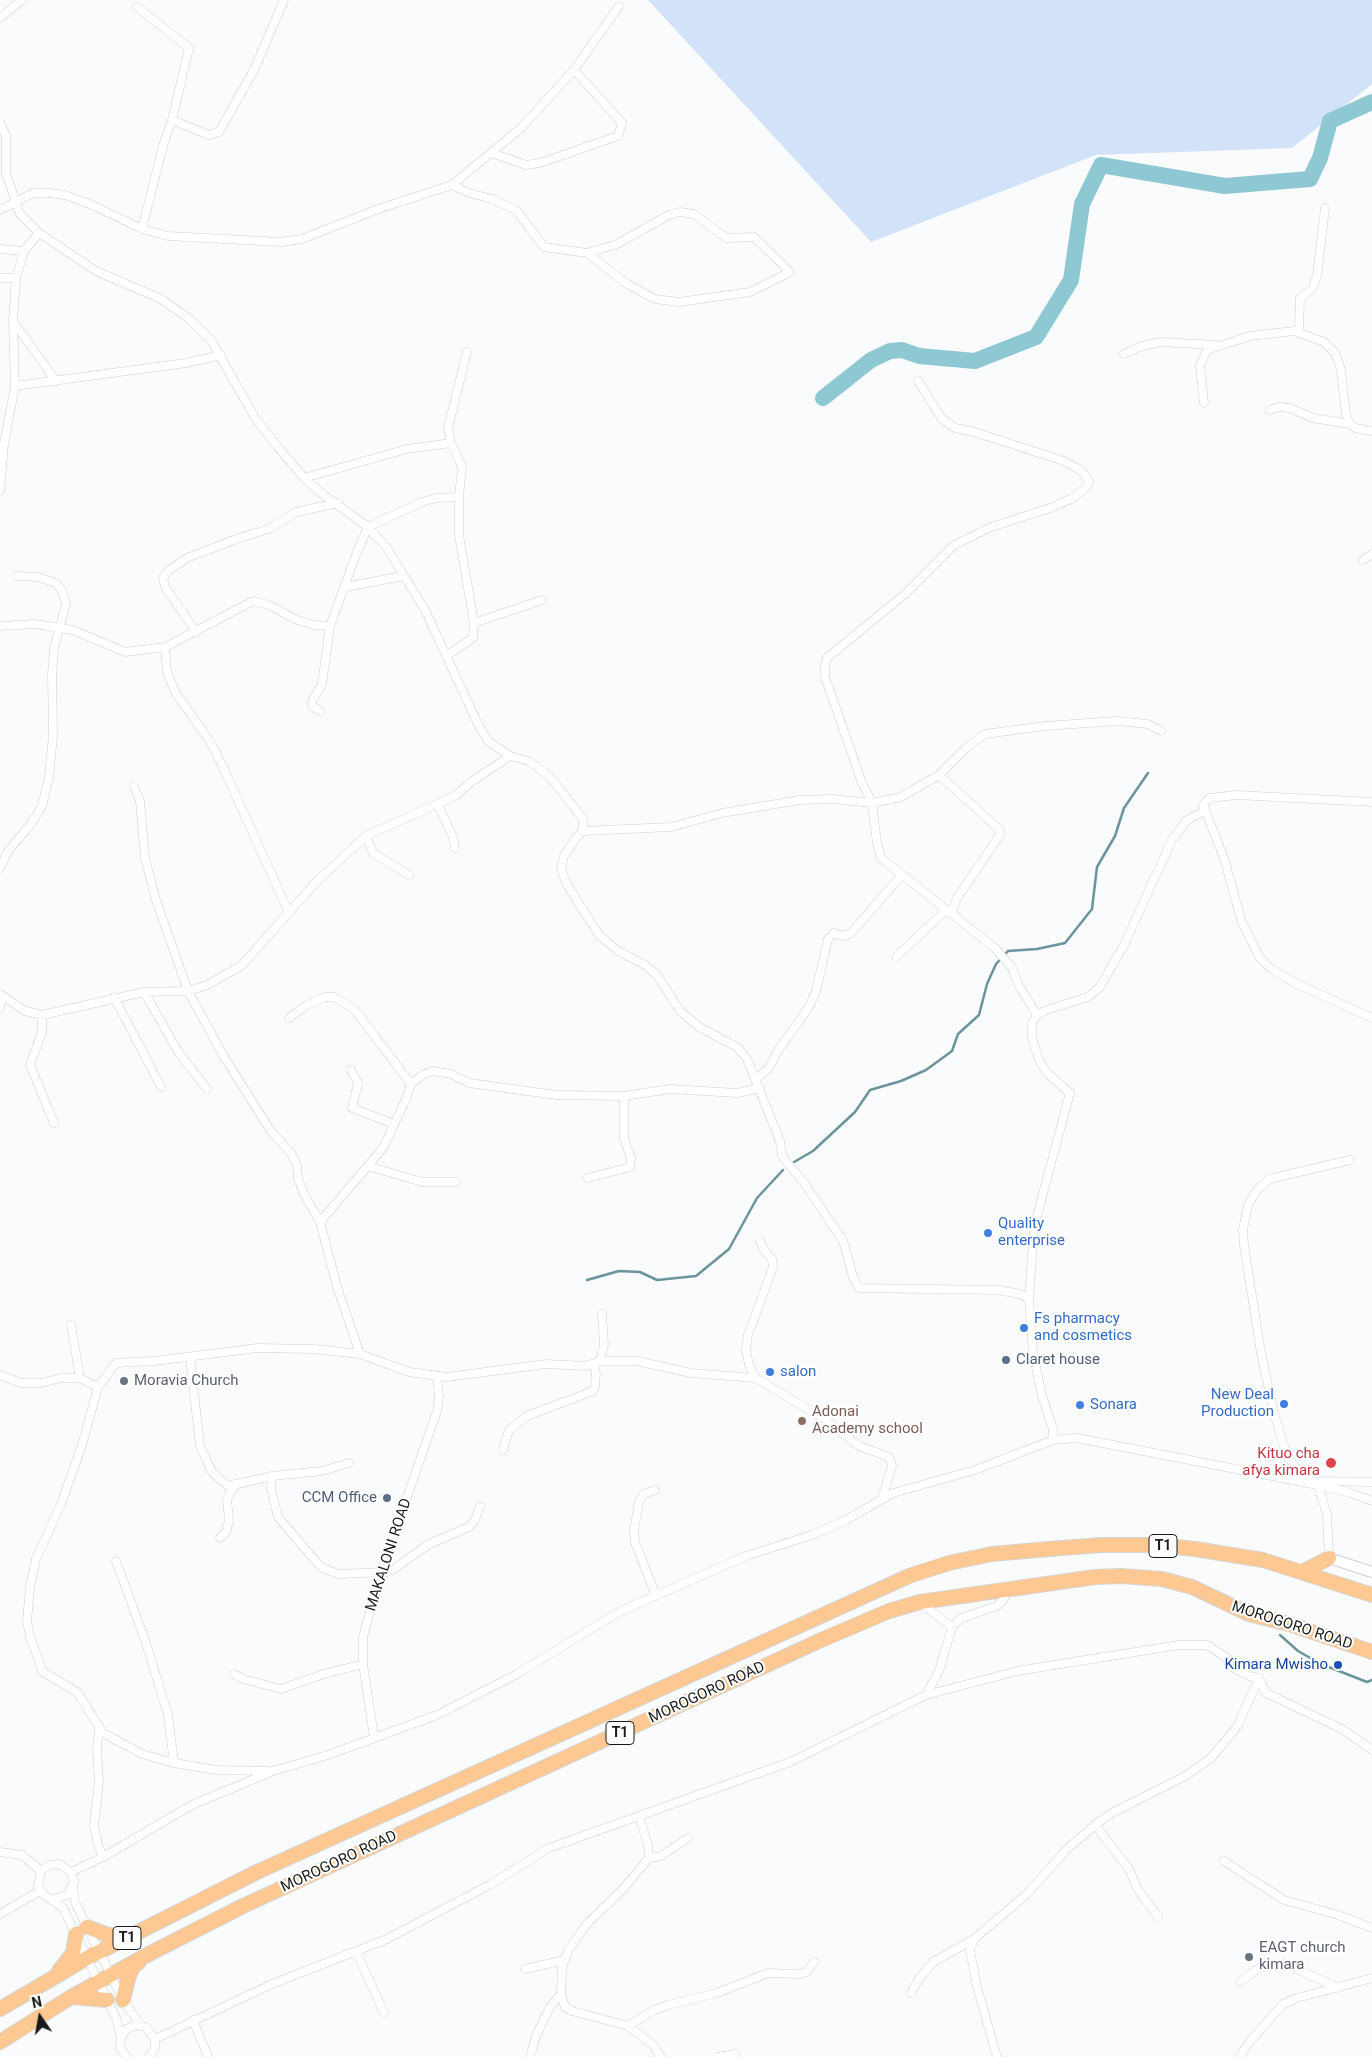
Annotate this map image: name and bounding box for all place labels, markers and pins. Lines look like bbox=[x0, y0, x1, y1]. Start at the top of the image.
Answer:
place label: Quality enterprise bbox=[998, 1215, 1065, 1250]
marker: Quality enterprise bbox=[982, 1227, 994, 1239]
place label: Fs pharmacy and cosmetics bbox=[1034, 1310, 1132, 1345]
marker: Fs pharmacy and cosmetics bbox=[1018, 1322, 1030, 1334]
place label: Claret house bbox=[1016, 1351, 1100, 1369]
marker: Claret house bbox=[1000, 1354, 1012, 1366]
place label: salon bbox=[780, 1363, 816, 1381]
marker: salon bbox=[764, 1366, 776, 1378]
place label: Moravia Church bbox=[134, 1372, 239, 1390]
marker: Moravia Church bbox=[118, 1375, 130, 1387]
place label: New Deal Production bbox=[1201, 1386, 1274, 1421]
place label: Sonara bbox=[1090, 1396, 1137, 1414]
marker: New Deal Production bbox=[1278, 1398, 1290, 1410]
marker: Sonara bbox=[1074, 1399, 1086, 1411]
place label: Adonai Academy school bbox=[812, 1403, 923, 1438]
marker: Adonai Academy school bbox=[796, 1415, 808, 1427]
place label: Kituo cha afya kimara bbox=[1242, 1445, 1320, 1480]
marker: Kituo cha afya kimara bbox=[1324, 1456, 1338, 1470]
place label: CCM Office bbox=[302, 1489, 377, 1507]
marker: CCM Office bbox=[381, 1492, 393, 1504]
place label: Kimara Mwisho bbox=[1224, 1656, 1328, 1674]
marker: Kimara Mwisho bbox=[1332, 1659, 1344, 1671]
place label: EAGT church kimara bbox=[1259, 1939, 1346, 1974]
marker: EAGT church kimara bbox=[1243, 1951, 1255, 1963]

